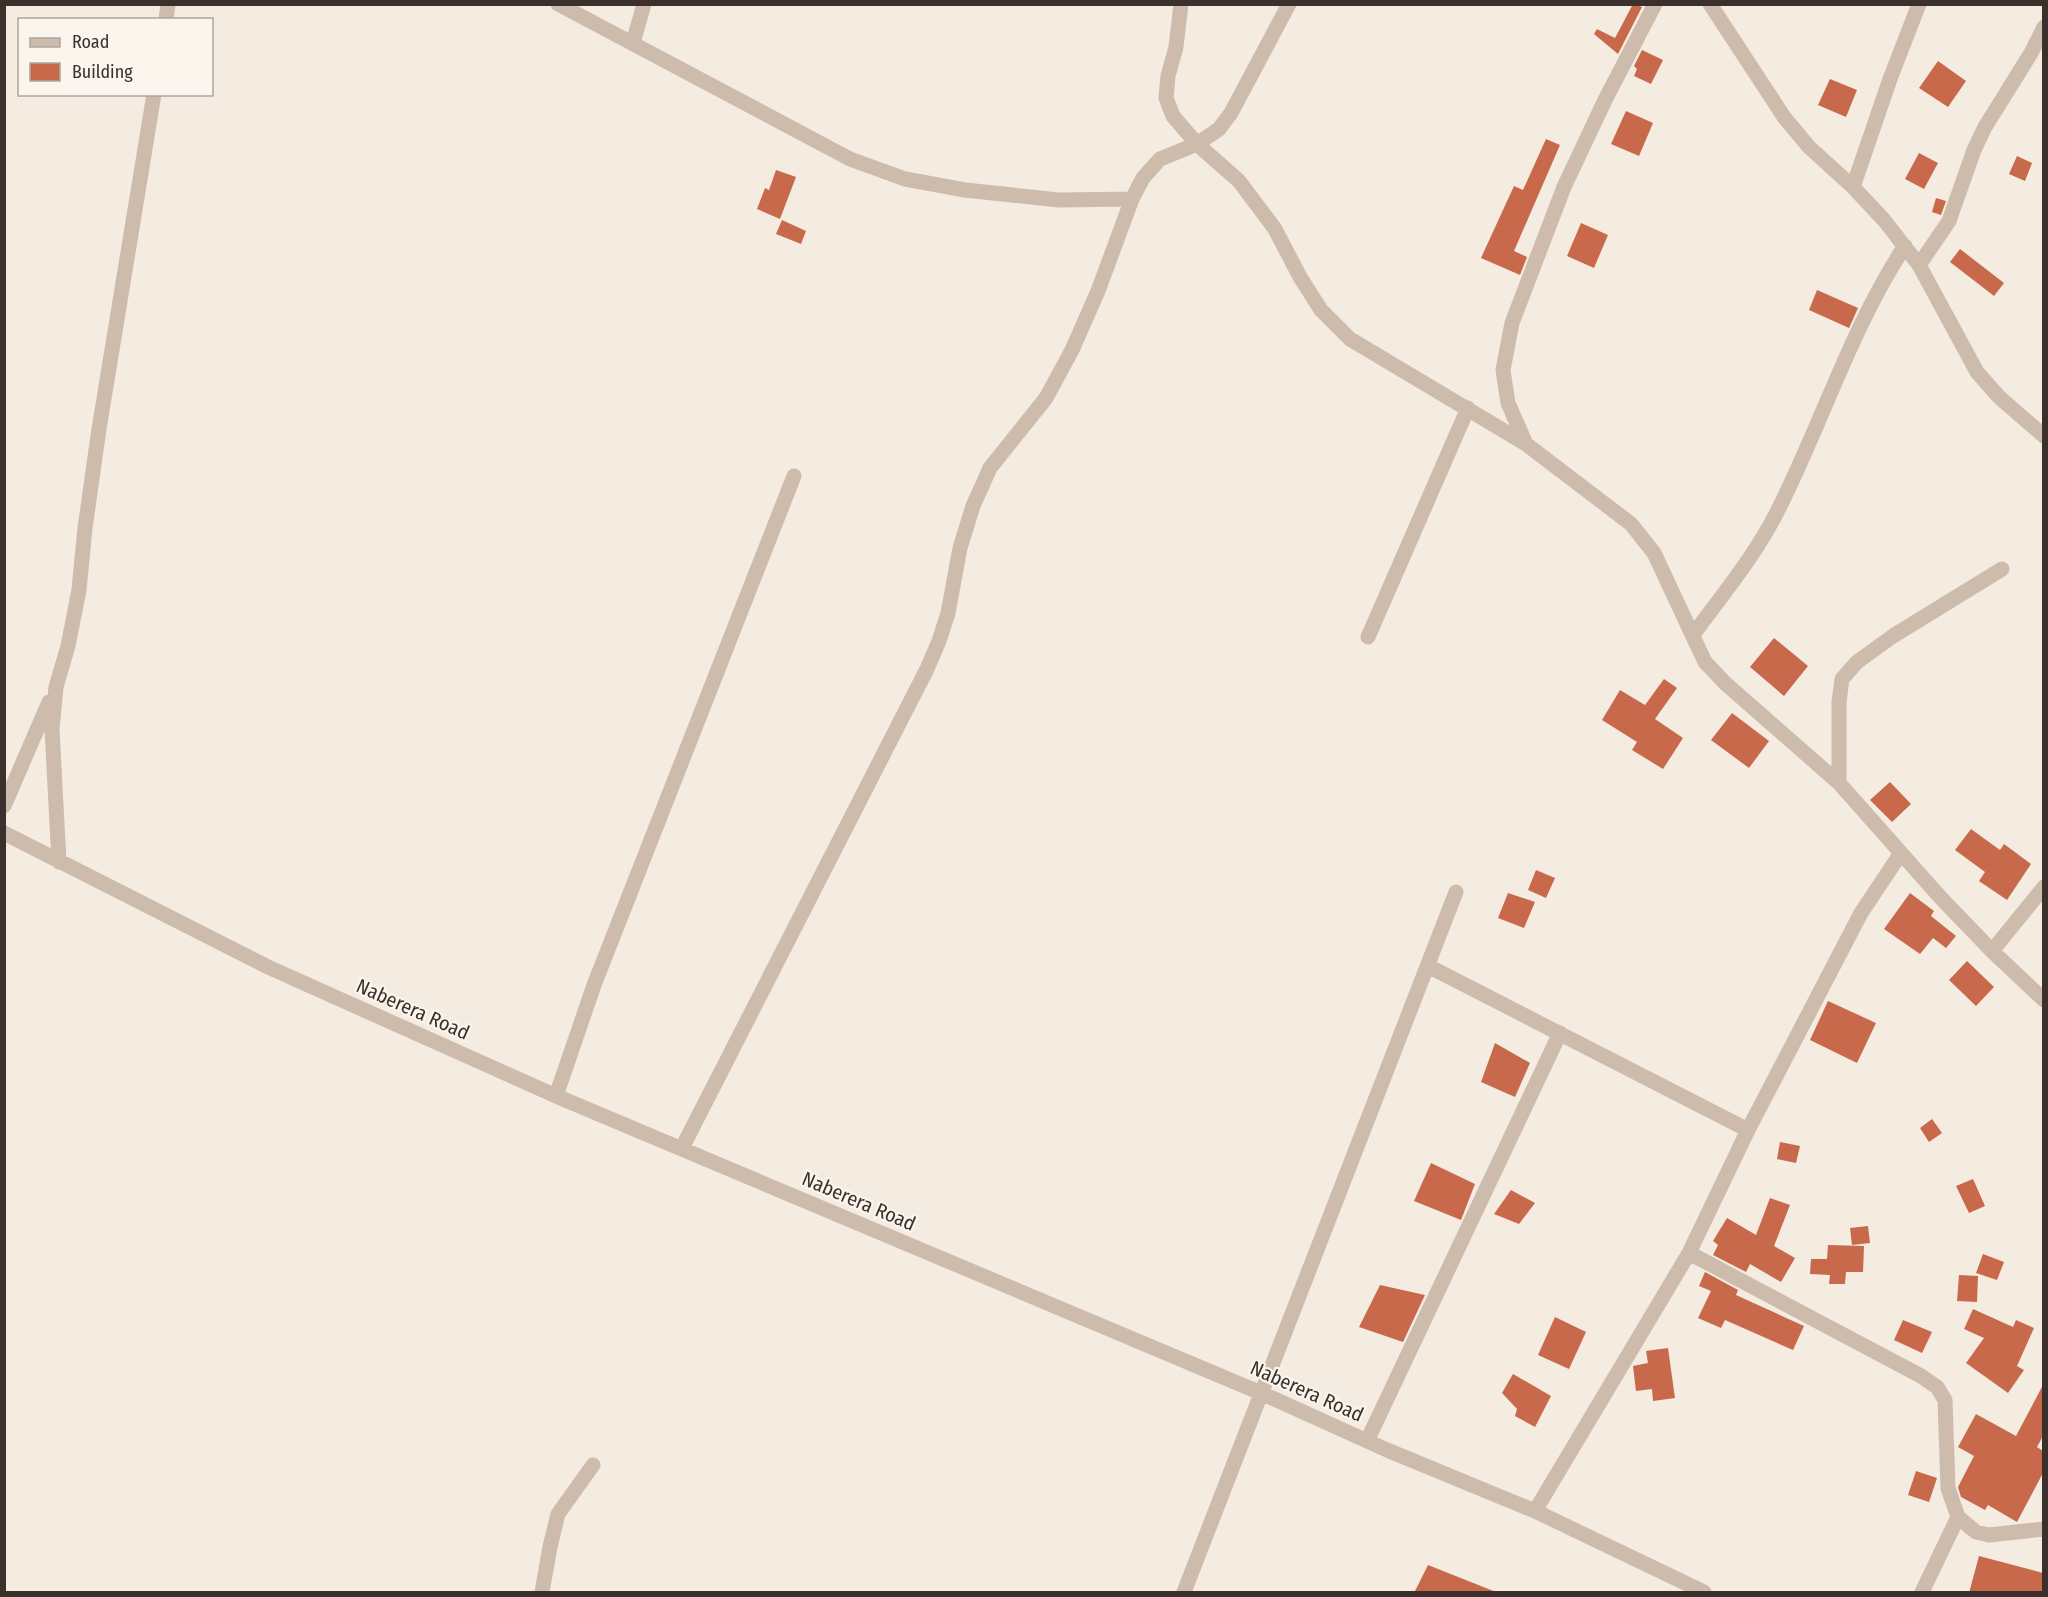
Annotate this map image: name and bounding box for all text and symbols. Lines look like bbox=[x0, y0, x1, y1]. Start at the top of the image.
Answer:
legend bbox=[18, 18, 213, 96]
text: Road bbox=[72, 31, 109, 53]
text: Building bbox=[72, 61, 133, 83]
street label: Naberera Road bbox=[353, 973, 473, 1045]
street label: Naberera Road bbox=[799, 1166, 919, 1236]
street label: Naberera Road bbox=[1247, 1355, 1367, 1427]

